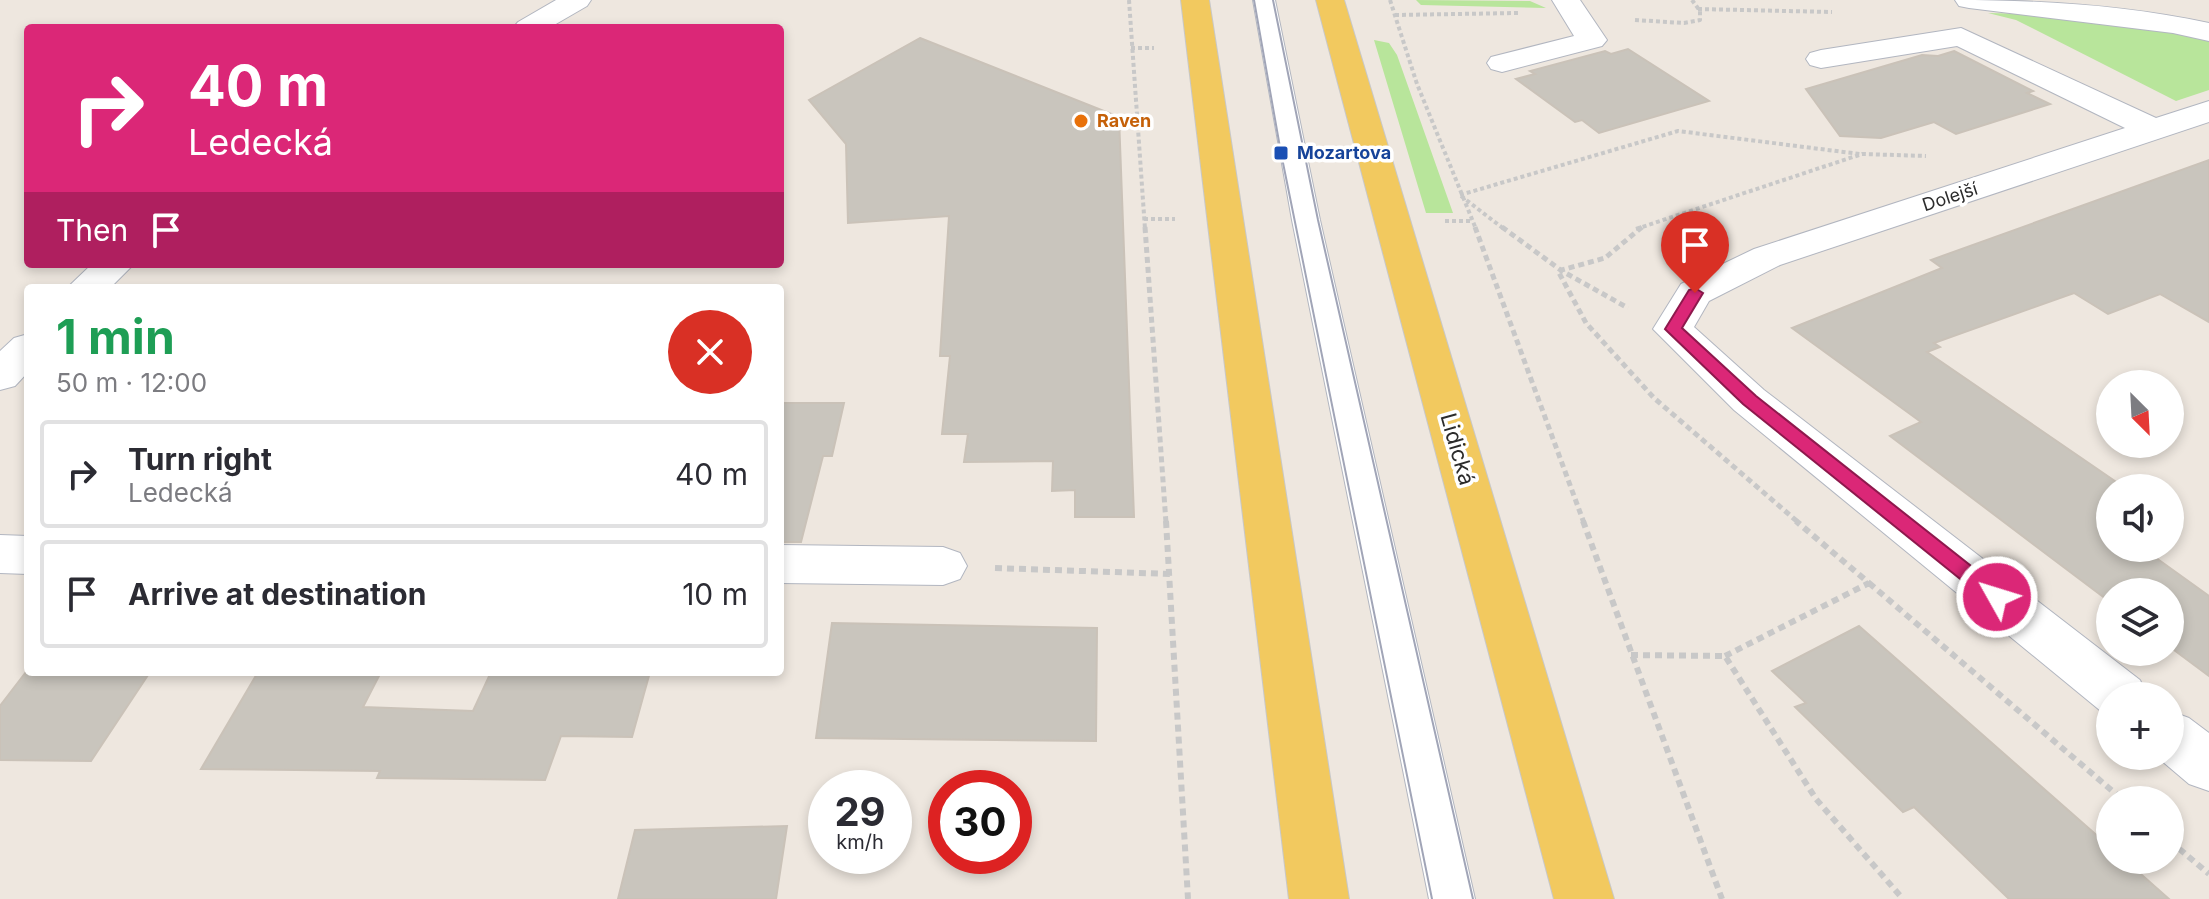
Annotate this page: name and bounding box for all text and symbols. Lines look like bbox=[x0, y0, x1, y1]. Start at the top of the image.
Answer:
text: 40 m bbox=[188, 52, 328, 120]
icon: right bbox=[56, 56, 160, 160]
place label: Raven bbox=[1097, 110, 1151, 131]
marker: Raven bbox=[1072, 112, 1090, 130]
text: Ledecká bbox=[188, 120, 333, 164]
place label: Mozartova bbox=[1297, 142, 1391, 163]
marker: Mozartova bbox=[1272, 144, 1290, 162]
street label: Dolejší bbox=[1920, 178, 1981, 215]
icon: arrive bbox=[144, 208, 188, 252]
pin bbox=[1661, 211, 1729, 293]
text: Then bbox=[56, 212, 128, 248]
icon: arrive bbox=[1673, 223, 1717, 267]
text: 1 min bbox=[56, 307, 175, 366]
button: close bbox=[668, 310, 752, 394]
text: 50 m · 12:00 bbox=[56, 367, 207, 398]
north arrow bbox=[2096, 370, 2184, 458]
map controls bbox=[2096, 370, 2184, 874]
street label: Lidická bbox=[1435, 410, 1481, 488]
text: Turn right bbox=[128, 441, 272, 477]
icon: right bbox=[60, 452, 104, 496]
text: 40 m bbox=[675, 456, 748, 492]
button: sound bbox=[2096, 474, 2184, 562]
text: Ledecká bbox=[128, 477, 233, 508]
position arrow bbox=[1955, 555, 2039, 639]
icon: arrive bbox=[60, 572, 104, 616]
text: Arrive at destination bbox=[128, 576, 426, 612]
text: 10 m bbox=[682, 576, 748, 612]
button: layers bbox=[2096, 578, 2184, 666]
button: + bbox=[2096, 682, 2184, 770]
speed limit sign: 30 bbox=[928, 770, 1032, 874]
button: − bbox=[2096, 786, 2184, 874]
text: 29 bbox=[834, 787, 886, 836]
text: km/h bbox=[836, 830, 884, 854]

